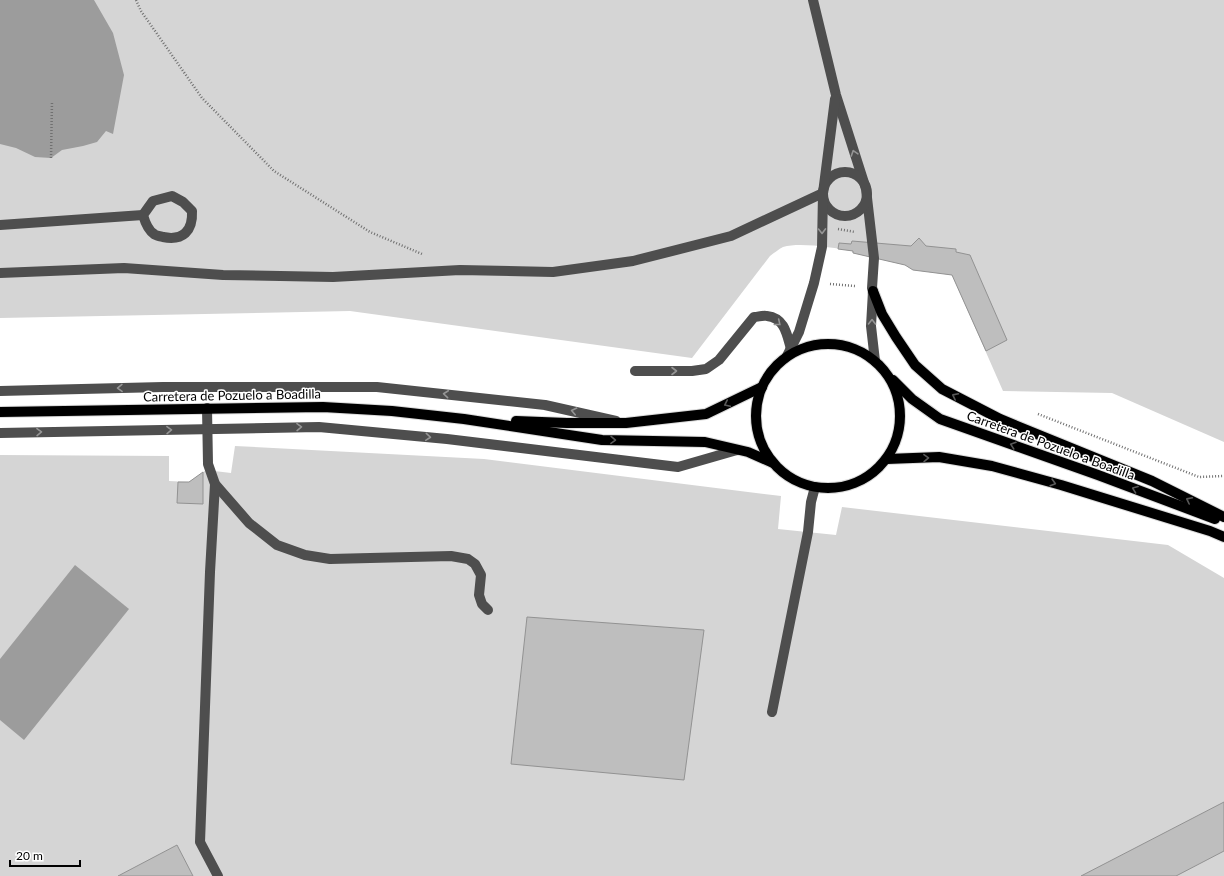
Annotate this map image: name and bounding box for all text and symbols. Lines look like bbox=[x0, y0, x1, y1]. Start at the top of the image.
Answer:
one-way arrow bbox=[851, 149, 859, 156]
one-way arrow bbox=[818, 228, 826, 234]
one-way arrow bbox=[774, 318, 781, 325]
one-way arrow bbox=[868, 319, 876, 325]
one-way arrow bbox=[671, 367, 677, 375]
one-way arrow bbox=[117, 384, 123, 392]
street label: Carretera de Pozuelo a Boadilla bbox=[143, 385, 321, 405]
one-way arrow bbox=[442, 390, 449, 399]
one-way arrow bbox=[952, 393, 960, 400]
one-way arrow bbox=[723, 399, 731, 407]
street label: Carretera de Pozuelo a Boadilla bbox=[965, 407, 1137, 483]
one-way arrow bbox=[571, 408, 577, 416]
one-way arrow bbox=[296, 423, 302, 431]
one-way arrow bbox=[166, 425, 172, 434]
one-way arrow bbox=[36, 428, 42, 436]
one-way arrow bbox=[425, 432, 431, 441]
one-way arrow bbox=[610, 436, 616, 444]
one-way arrow bbox=[1009, 441, 1016, 450]
one-way arrow bbox=[923, 453, 929, 462]
one-way arrow bbox=[1050, 478, 1056, 486]
one-way arrow bbox=[1132, 485, 1139, 493]
one-way arrow bbox=[1186, 497, 1193, 504]
scale bar bbox=[10, 842, 80, 868]
text: 20 m bbox=[16, 848, 43, 863]

